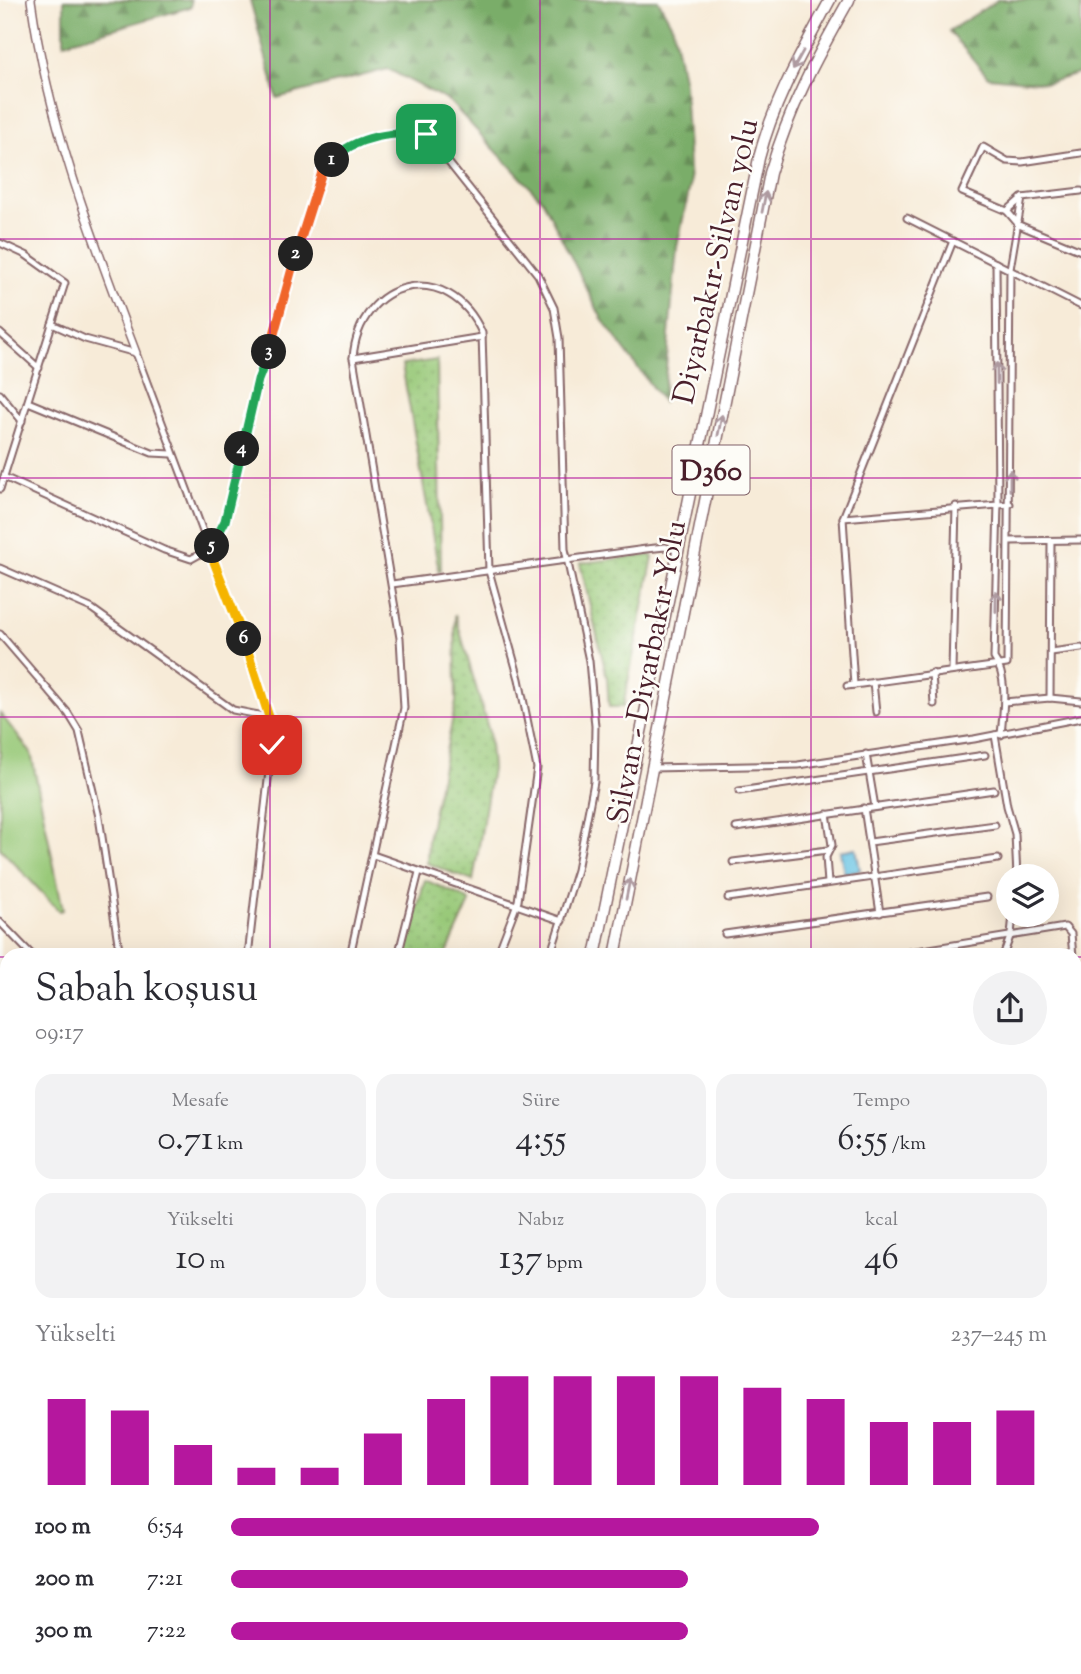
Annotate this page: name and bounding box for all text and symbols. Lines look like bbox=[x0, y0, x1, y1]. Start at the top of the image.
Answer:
one-way arrow bbox=[790, 49, 804, 70]
pin bbox=[396, 104, 456, 164]
street label: Diyarbakır-Silvan yolu bbox=[664, 114, 771, 409]
icon: arrive bbox=[407, 115, 445, 153]
pin: 1 bbox=[314, 142, 350, 178]
text: 1 bbox=[328, 146, 335, 173]
one-way arrow bbox=[758, 191, 772, 214]
pin: 2 bbox=[278, 236, 314, 272]
text: 2 bbox=[291, 240, 300, 267]
pin: 3 bbox=[252, 334, 286, 370]
text: 3 bbox=[265, 338, 272, 365]
one-way arrow bbox=[991, 362, 1004, 385]
one-way arrow bbox=[713, 414, 727, 437]
pin: 4 bbox=[224, 432, 260, 466]
text: 4 bbox=[237, 435, 246, 462]
road number: D360 bbox=[672, 446, 750, 494]
one-way arrow bbox=[1003, 469, 1017, 492]
street label: Silvan - Diyarbakır Yolu bbox=[598, 517, 699, 828]
pin: 5 bbox=[194, 528, 230, 564]
text: 5 bbox=[208, 532, 215, 559]
one-way arrow bbox=[989, 589, 1002, 612]
pin: 6 bbox=[226, 622, 262, 656]
text: 6 bbox=[239, 625, 248, 652]
pin bbox=[242, 715, 302, 775]
icon: check bbox=[253, 726, 291, 764]
map controls bbox=[996, 864, 1059, 927]
button: layers bbox=[996, 864, 1059, 927]
one-way arrow bbox=[622, 878, 636, 901]
text: Sabah koşusu bbox=[35, 964, 258, 1018]
button: share bbox=[973, 971, 1047, 1045]
text: 09:17 bbox=[35, 1017, 84, 1050]
text: Mesafe bbox=[172, 1088, 229, 1115]
text: Süre bbox=[522, 1088, 560, 1115]
text: Tempo bbox=[853, 1088, 910, 1115]
text: 0.71 bbox=[157, 1115, 213, 1166]
text: 4:55 bbox=[515, 1115, 566, 1166]
text: 6:55 bbox=[837, 1115, 888, 1166]
text: km bbox=[213, 1131, 243, 1158]
text: /km bbox=[888, 1131, 926, 1158]
text: Yükselti bbox=[167, 1207, 234, 1234]
text: Nabız bbox=[518, 1207, 564, 1234]
text: kcal bbox=[865, 1207, 898, 1234]
text: 10 bbox=[175, 1234, 205, 1285]
text: 137 bbox=[499, 1234, 543, 1285]
text: 46 bbox=[864, 1234, 899, 1285]
text: m bbox=[205, 1250, 225, 1277]
text: bpm bbox=[543, 1250, 583, 1277]
text: Yükselti bbox=[35, 1319, 116, 1352]
text: 237–245 m bbox=[950, 1319, 1047, 1352]
text: 100 m bbox=[35, 1511, 91, 1544]
text: 6:54 bbox=[147, 1511, 184, 1544]
text: 200 m bbox=[35, 1563, 94, 1596]
text: 7:21 bbox=[147, 1563, 183, 1596]
text: 300 m bbox=[35, 1615, 92, 1648]
text: 7:22 bbox=[147, 1615, 186, 1648]

